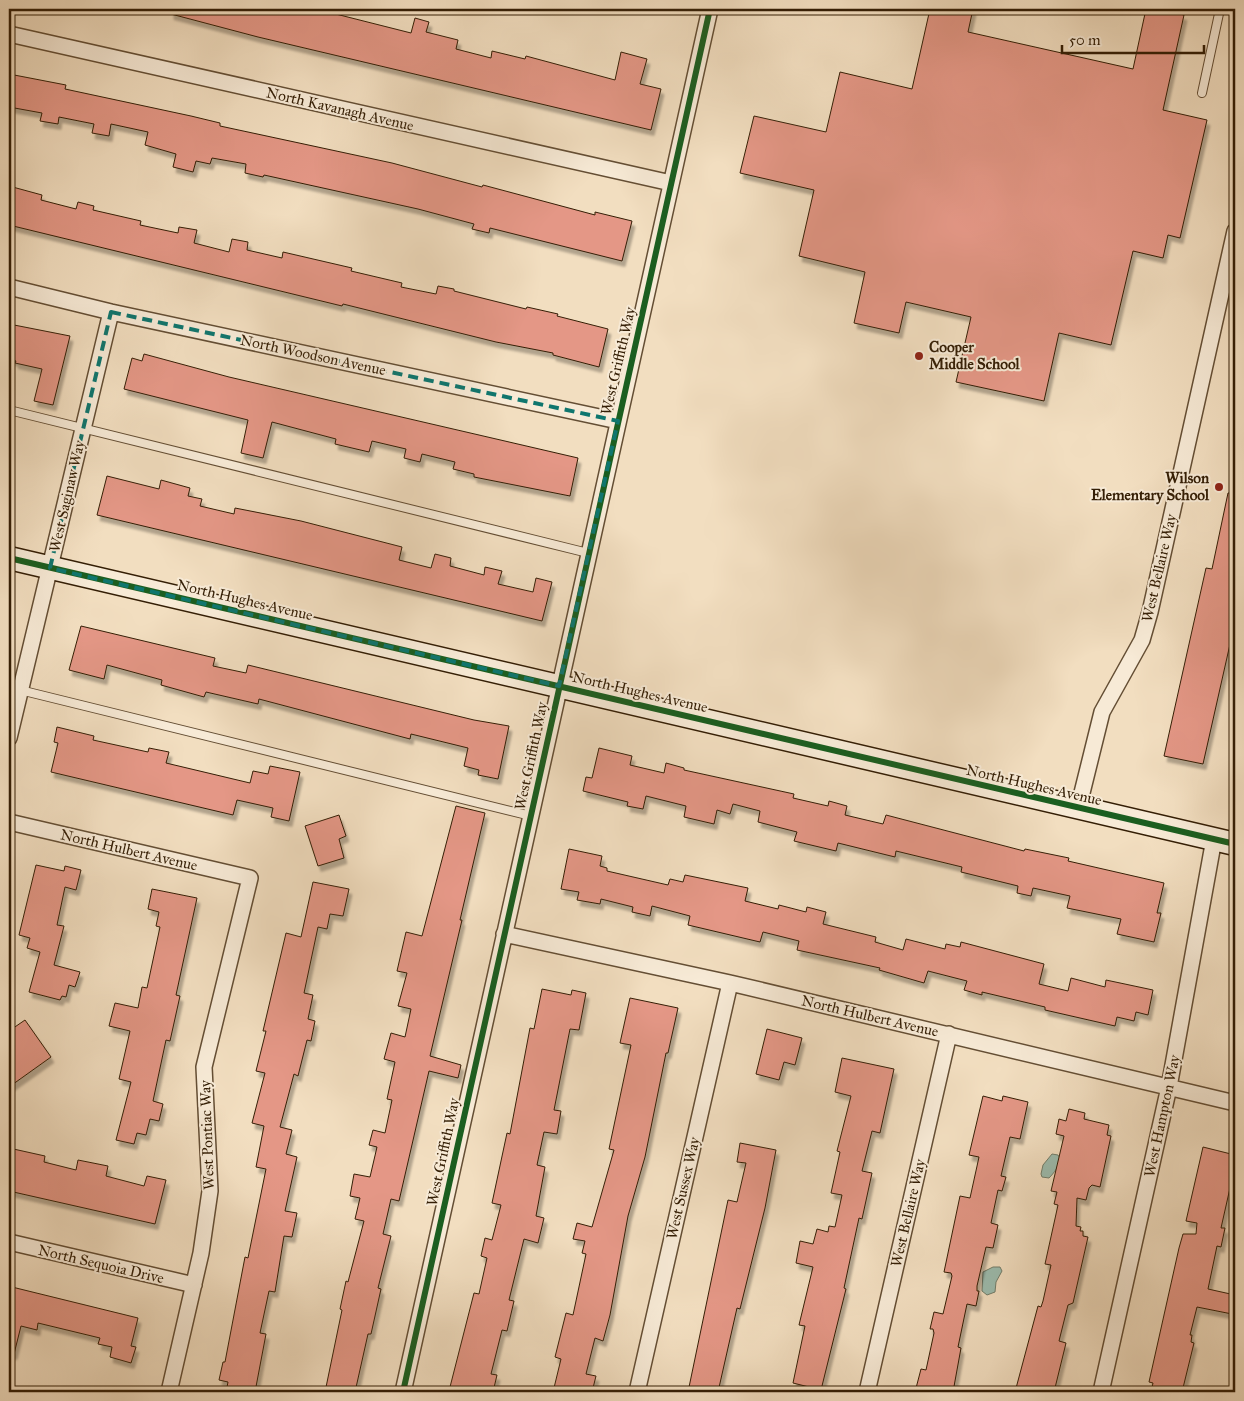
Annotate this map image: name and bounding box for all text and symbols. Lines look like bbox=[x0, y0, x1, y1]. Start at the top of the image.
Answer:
scale bar bbox=[1062, 22, 1204, 54]
text: 50 m bbox=[1069, 31, 1101, 49]
street label: North Kavanagh Avenue bbox=[264, 83, 416, 135]
street label: West Griffith Way bbox=[597, 304, 639, 417]
street label: North Woodson Avenue bbox=[238, 331, 388, 379]
place label: Cooper Middle School bbox=[929, 338, 1021, 373]
marker: Cooper Middle School bbox=[913, 350, 925, 362]
street label: West Saginaw Way bbox=[45, 437, 89, 554]
place label: Wilson Elementary School bbox=[1091, 469, 1210, 505]
marker: Wilson Elementary School bbox=[1213, 481, 1225, 493]
street label: West Bellaire Way bbox=[1138, 511, 1180, 624]
street label: North Hughes Avenue bbox=[175, 576, 315, 624]
street label: North Hughes Avenue bbox=[570, 668, 710, 716]
street label: West Griffith Way bbox=[511, 699, 551, 812]
street label: North Hughes Avenue bbox=[964, 761, 1104, 809]
street label: North Hulbert Avenue bbox=[59, 825, 199, 875]
street label: North Hulbert Avenue bbox=[800, 991, 940, 1041]
street label: West Hampton Way bbox=[1140, 1052, 1184, 1179]
street label: West Pontiac Way bbox=[196, 1079, 218, 1190]
street label: West Griffith Way bbox=[423, 1095, 463, 1208]
street label: West Sussex Way bbox=[663, 1134, 704, 1241]
street label: West Bellaire Way bbox=[887, 1156, 929, 1269]
street label: North Sequoia Drive bbox=[36, 1241, 166, 1288]

